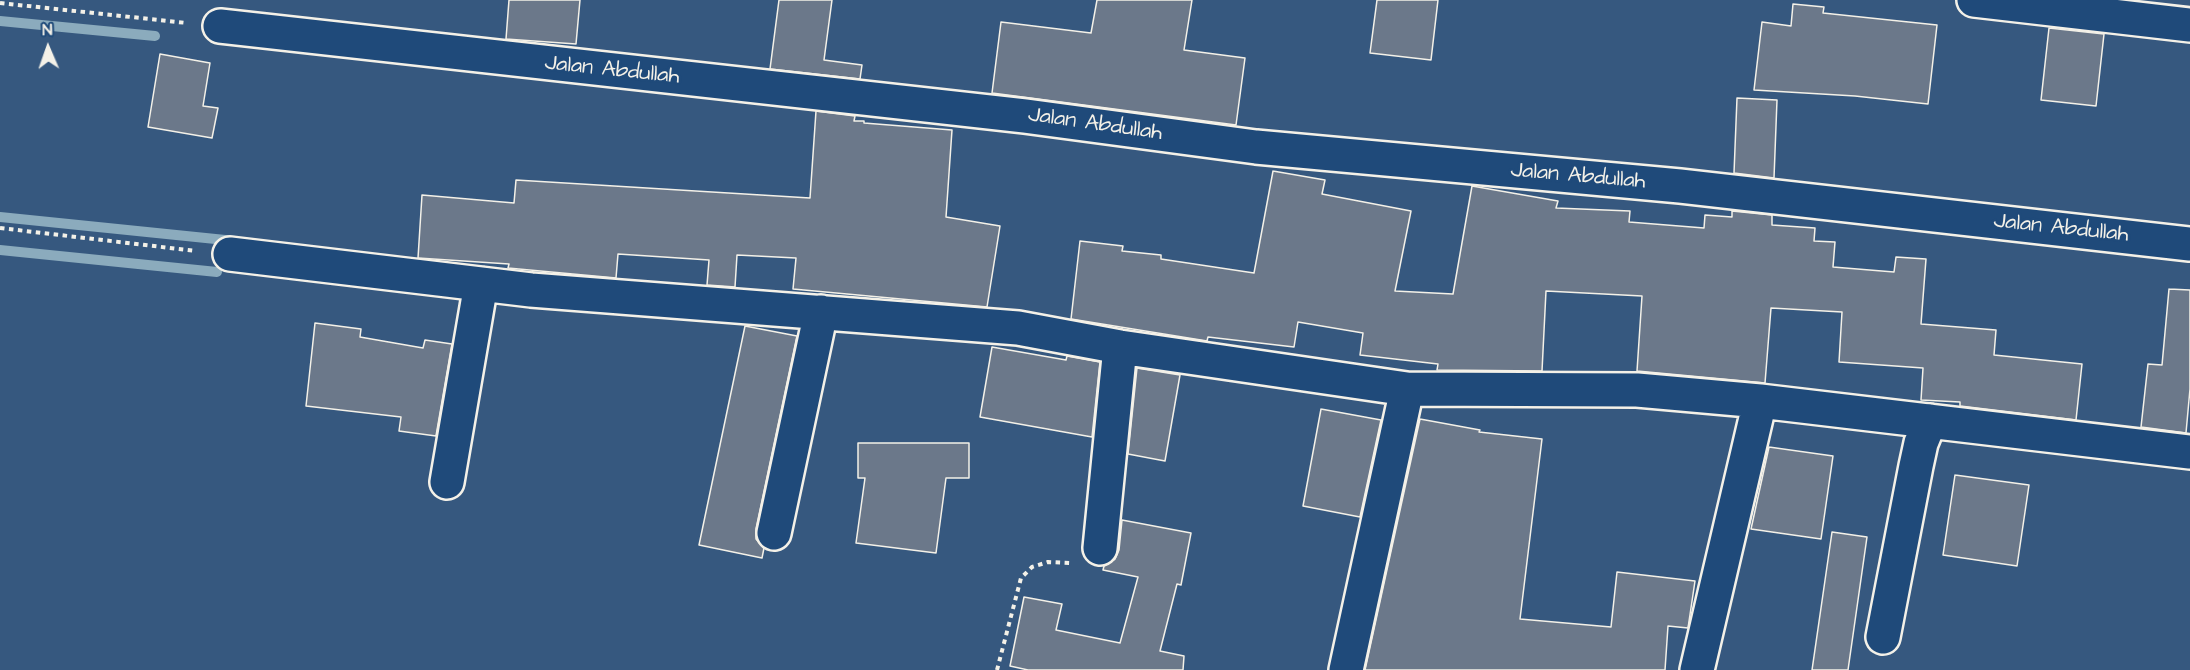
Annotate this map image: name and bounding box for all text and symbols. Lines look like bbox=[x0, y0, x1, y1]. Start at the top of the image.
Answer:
north arrow bbox=[18, 18, 78, 78]
text: N bbox=[42, 19, 53, 41]
street label: Jalan Abdullah bbox=[543, 51, 681, 91]
street label: Jalan Abdullah bbox=[1026, 103, 1164, 147]
street label: Jalan Abdullah bbox=[1510, 158, 1646, 196]
street label: Jalan Abdullah bbox=[1992, 209, 2130, 249]

